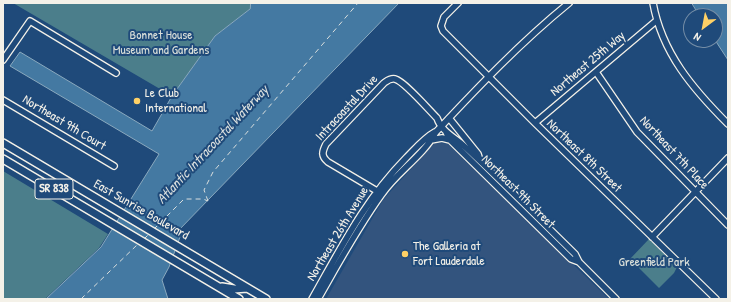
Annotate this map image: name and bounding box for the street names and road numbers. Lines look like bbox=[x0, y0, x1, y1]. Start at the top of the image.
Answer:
street label: Northeast 25th Way bbox=[547, 28, 629, 100]
street label: Intracoastal Drive bbox=[313, 72, 381, 144]
street label: Northeast 9th Court bbox=[19, 92, 109, 154]
street label: Northeast 7th Place bbox=[636, 113, 712, 193]
street label: Northeast 8th Street bbox=[543, 116, 625, 196]
street label: Northeast 9th Street bbox=[478, 152, 558, 232]
street label: East Sunrise Boulevard bbox=[91, 176, 191, 244]
road number: SR 838 bbox=[35, 179, 73, 199]
street label: Northeast 26th Avenue bbox=[304, 184, 372, 284]

